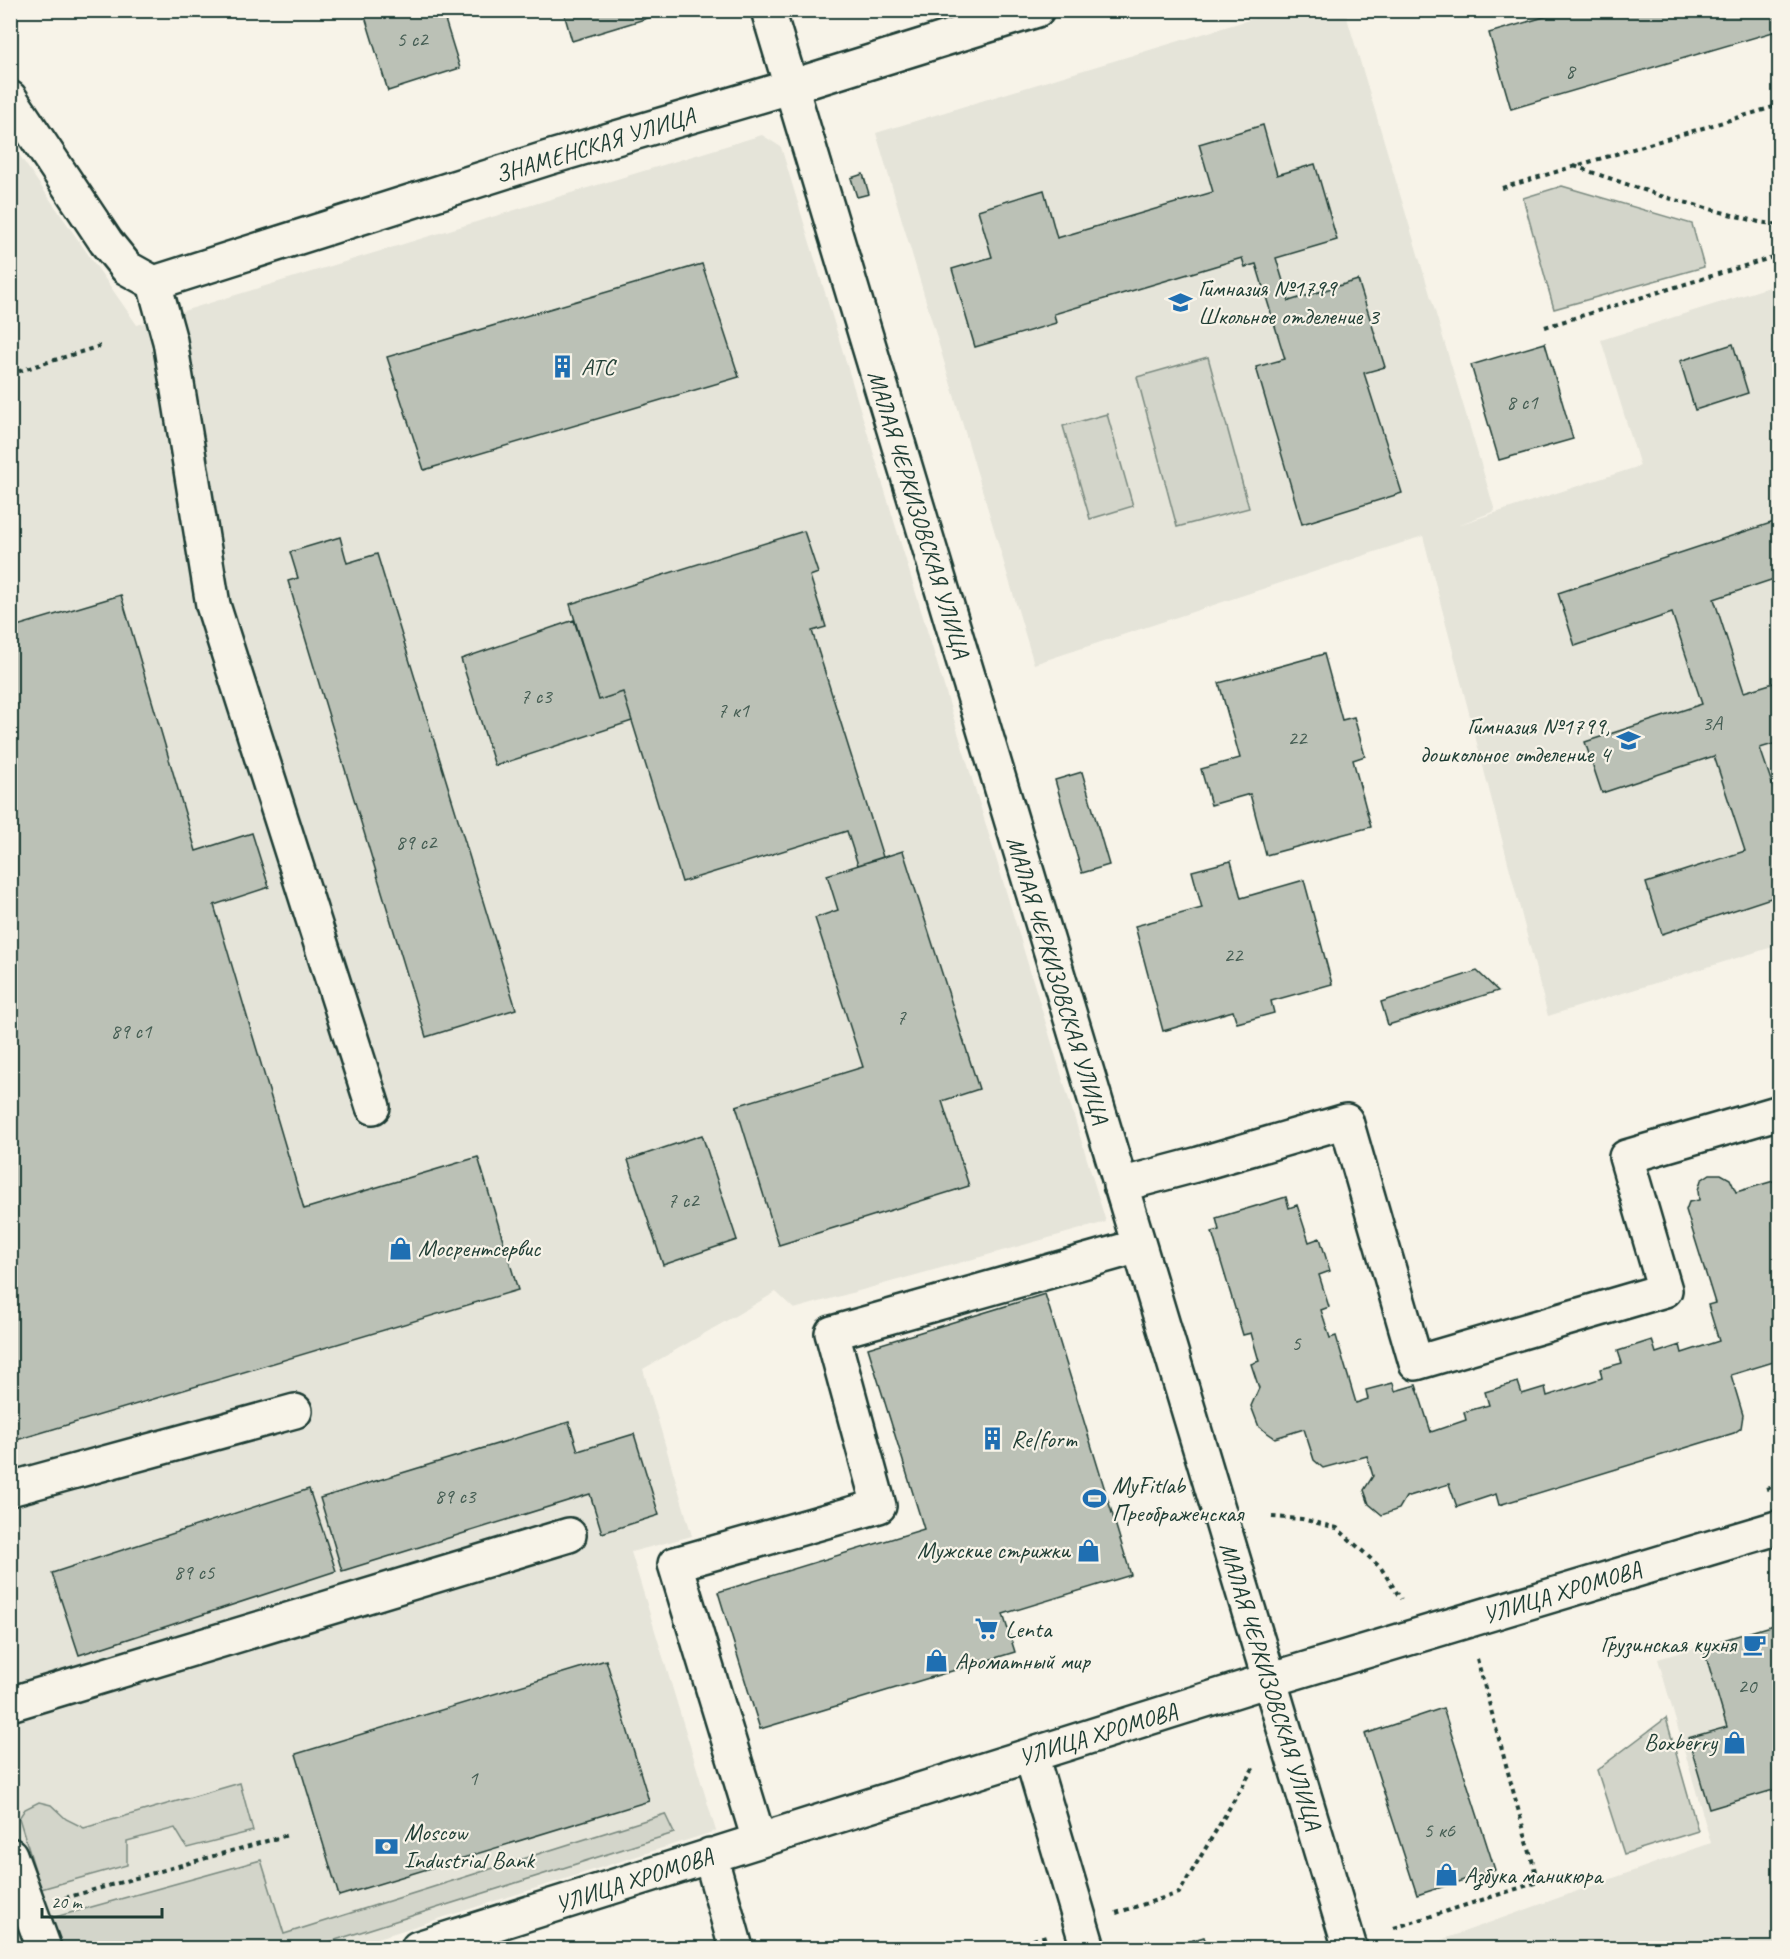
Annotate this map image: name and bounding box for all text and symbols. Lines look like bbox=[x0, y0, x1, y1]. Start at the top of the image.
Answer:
house number: 5 с2 bbox=[396, 26, 429, 52]
house number: 8 bbox=[1565, 58, 1577, 84]
street label: ЗНАМЕНСКАЯ УЛИЦА bbox=[492, 100, 699, 190]
place label: Гимназия №1799 Школьное отделение 3 bbox=[1198, 273, 1381, 331]
school or university icon: Гимназия №1799 Школьное отделение 3 bbox=[1167, 289, 1193, 315]
place label: АТС bbox=[581, 352, 618, 382]
building icon: АТС bbox=[550, 354, 576, 380]
street label: МАЛАЯ ЧЕРКИЗОВСКАЯ УЛИЦА bbox=[861, 367, 977, 662]
house number: 8 с1 bbox=[1506, 389, 1539, 415]
house number: 7 с3 bbox=[520, 683, 553, 709]
house number: 7 к1 bbox=[717, 697, 750, 723]
house number: 3А bbox=[1702, 710, 1723, 736]
place label: Гимназия №1799, дошкольное отделение 4 bbox=[1420, 711, 1612, 769]
house number: 22 bbox=[1288, 725, 1308, 751]
school or university icon: Гимназия №1799, дошкольное отделение 4 bbox=[1615, 727, 1641, 753]
house number: 89 с2 bbox=[396, 829, 438, 855]
street label: МАЛАЯ ЧЕРКИЗОВСКАЯ УЛИЦА bbox=[1000, 833, 1116, 1128]
house number: 22 bbox=[1224, 942, 1244, 968]
house number: 7 bbox=[896, 1004, 907, 1030]
house number: 89 с1 bbox=[111, 1018, 153, 1044]
house number: 7 с2 bbox=[667, 1187, 700, 1213]
place label: Мосрентсервис bbox=[418, 1233, 542, 1263]
shop icon: Мосрентсервис bbox=[387, 1235, 413, 1261]
house number: 5 bbox=[1291, 1330, 1302, 1356]
place label: Re|form bbox=[1011, 1424, 1077, 1454]
building icon: Re|form bbox=[980, 1426, 1006, 1452]
place label: MyFitlab Преображенская bbox=[1112, 1470, 1245, 1528]
house number: 89 c3 bbox=[435, 1483, 477, 1509]
sports icon: MyFitlab Преображенская bbox=[1081, 1486, 1107, 1512]
place label: Мужские стрижки bbox=[917, 1535, 1071, 1565]
shop icon: Мужские стрижки bbox=[1075, 1537, 1101, 1563]
street label: МАЛАЯ ЧЕРКИЗОВСКАЯ УЛИЦА bbox=[1213, 1539, 1329, 1834]
street label: УЛИЦА ХРОМОВА bbox=[1479, 1553, 1646, 1630]
house number: 89 с5 bbox=[174, 1559, 216, 1585]
place label: Lenta bbox=[1005, 1614, 1053, 1644]
supermarket icon: Lenta bbox=[974, 1616, 1000, 1642]
place label: Грузинская кухня bbox=[1601, 1629, 1738, 1659]
cafe icon: Грузинская кухня bbox=[1741, 1631, 1767, 1657]
place label: Ароматный мир bbox=[955, 1646, 1092, 1676]
shop icon: Ароматный мир bbox=[924, 1648, 950, 1674]
house number: 20 bbox=[1738, 1673, 1758, 1699]
street label: УЛИЦА ХРОМОВА bbox=[1015, 1695, 1182, 1772]
place label: Boxberry bbox=[1644, 1727, 1719, 1757]
shop icon: Boxberry bbox=[1722, 1729, 1748, 1755]
house number: 1 bbox=[468, 1765, 479, 1791]
place label: Moscow Industrial Bank bbox=[404, 1817, 536, 1875]
house number: 5 к6 bbox=[1423, 1817, 1455, 1843]
bank icon: Moscow Industrial Bank bbox=[373, 1833, 399, 1859]
street label: УЛИЦА ХРОМОВА bbox=[551, 1840, 718, 1920]
place label: Азбука маникюра bbox=[1464, 1860, 1604, 1891]
shop icon: Азбука маникюра bbox=[1433, 1862, 1459, 1888]
scale bar bbox=[42, 1881, 162, 1919]
text: 20 m bbox=[51, 1891, 84, 1913]

